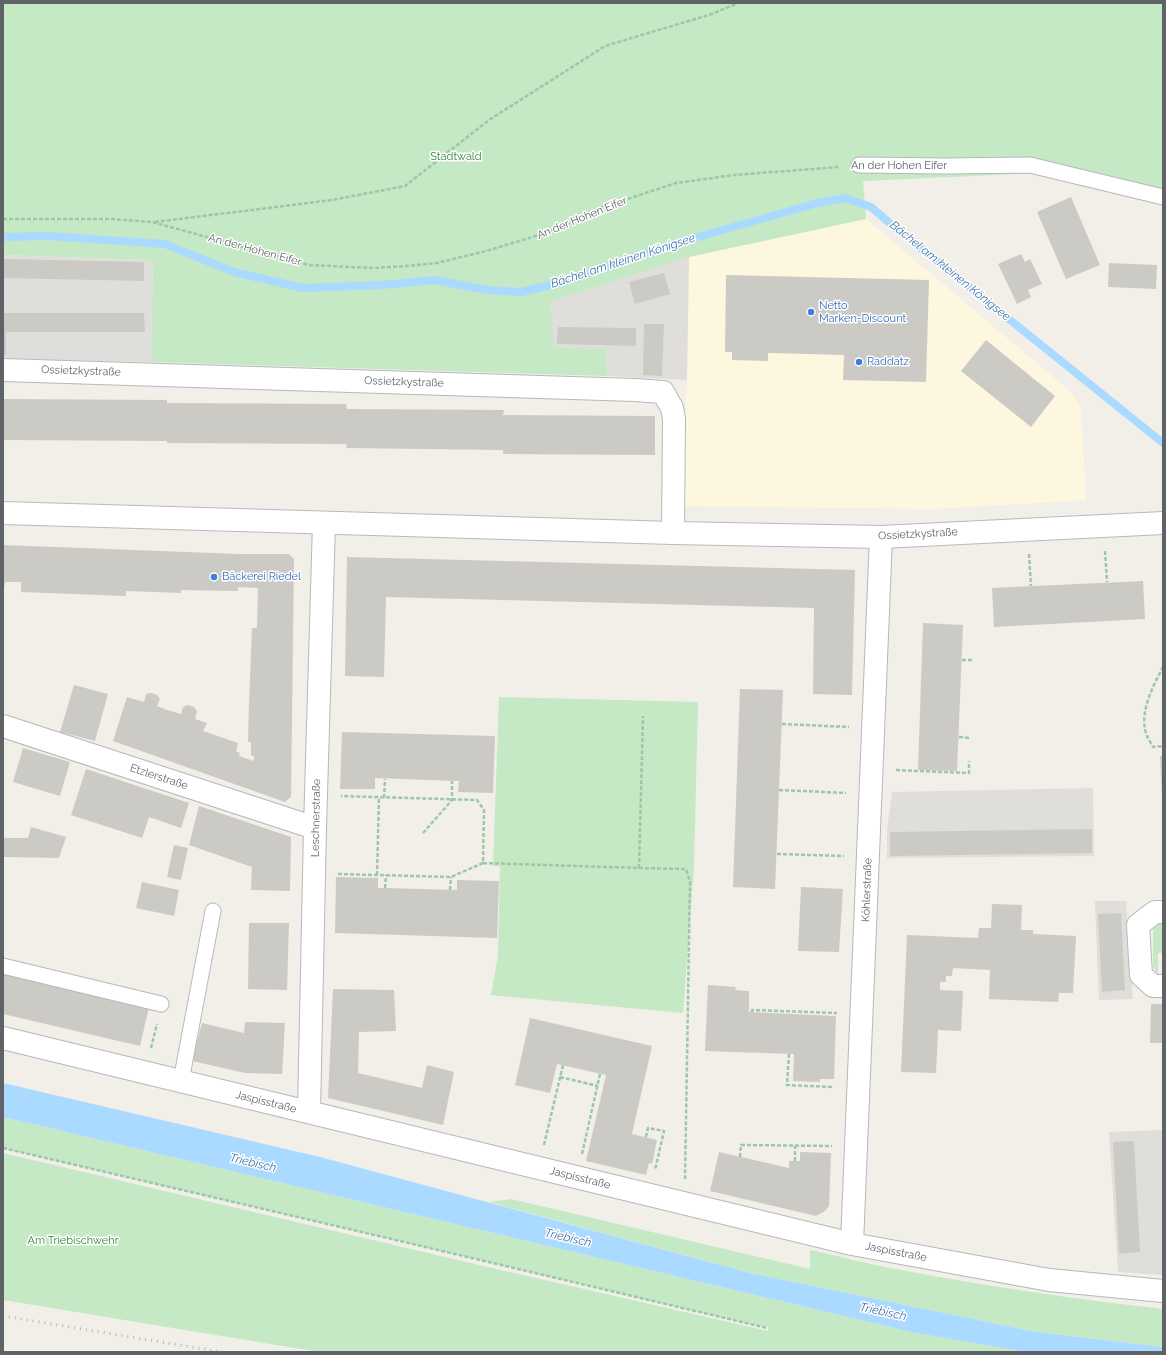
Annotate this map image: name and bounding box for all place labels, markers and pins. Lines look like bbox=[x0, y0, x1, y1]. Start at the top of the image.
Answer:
place label: Netto Marken-Discount bbox=[819, 299, 906, 325]
marker: Netto Marken-Discount bbox=[806, 307, 816, 317]
place label: Raddatz bbox=[867, 355, 909, 369]
marker: Raddatz bbox=[854, 357, 864, 367]
place label: Bäckerei Riedel bbox=[222, 570, 301, 584]
marker: Bäckerei Riedel bbox=[209, 572, 219, 582]

